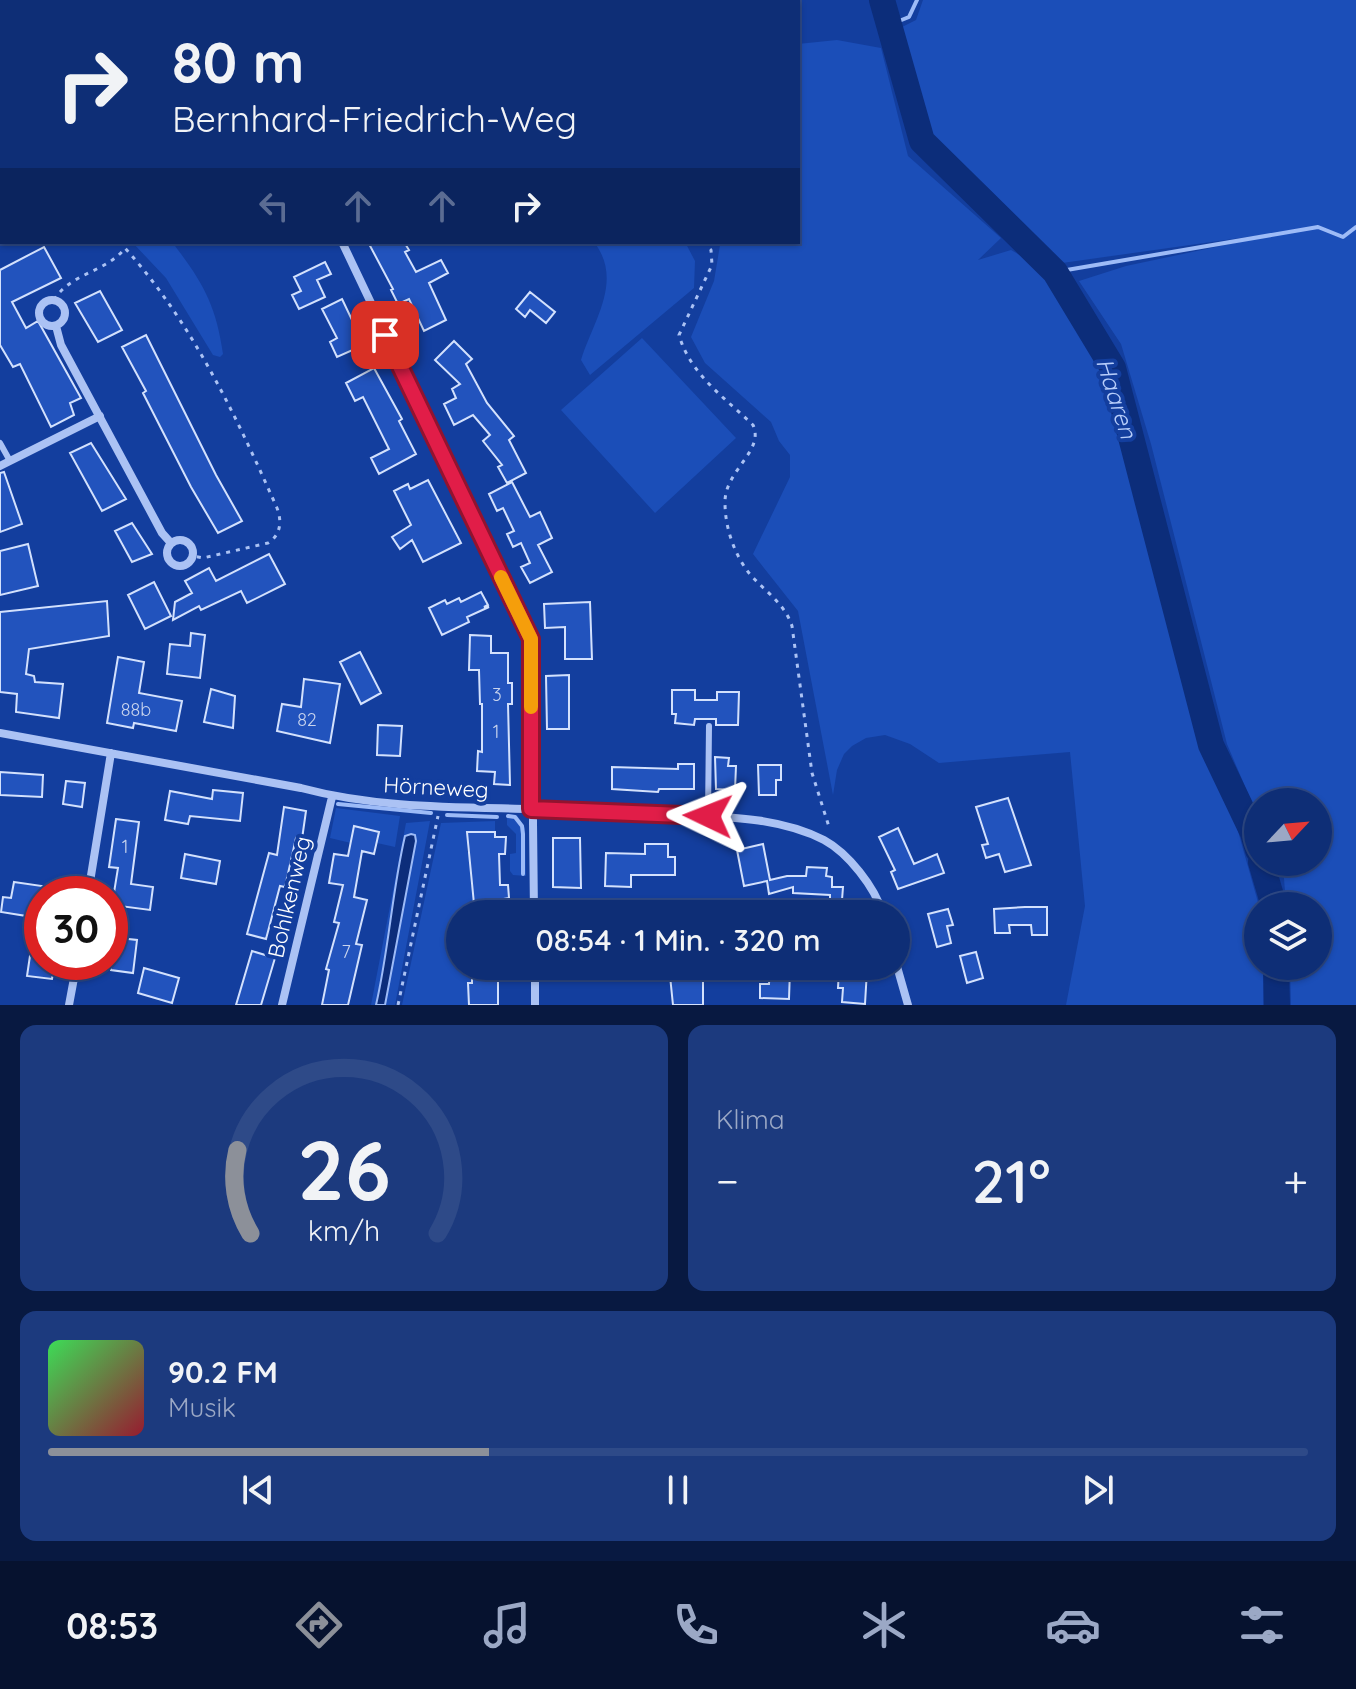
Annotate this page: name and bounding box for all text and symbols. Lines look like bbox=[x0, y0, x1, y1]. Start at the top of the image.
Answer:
text: 80 m bbox=[172, 27, 304, 97]
icon: right bbox=[40, 32, 144, 136]
text: Bernhard-Friedrich-Weg bbox=[172, 96, 577, 141]
icon: left bbox=[252, 184, 296, 228]
icon: ahead bbox=[336, 184, 380, 228]
icon: ahead bbox=[420, 184, 464, 228]
icon: right bbox=[504, 184, 548, 228]
pin bbox=[351, 301, 419, 369]
icon: arrive bbox=[363, 313, 407, 357]
water label: Haaren bbox=[1090, 354, 1144, 443]
house number: 3 bbox=[492, 683, 502, 706]
house number: 88b bbox=[121, 698, 151, 721]
house number: 82 bbox=[297, 708, 317, 731]
house number: 1 bbox=[493, 720, 499, 743]
street label: Hörneweg bbox=[383, 770, 489, 804]
position arrow bbox=[666, 774, 750, 858]
north arrow bbox=[1244, 788, 1332, 876]
map controls bbox=[1244, 788, 1332, 980]
street label: Bohlkenweg bbox=[261, 833, 317, 961]
house number: 1 bbox=[122, 835, 128, 858]
speed limit sign: 30 bbox=[24, 876, 128, 980]
button: layers bbox=[1244, 892, 1332, 980]
text: 08:54 · 1 Min. · 320 m bbox=[536, 921, 820, 959]
house number: 7 bbox=[341, 940, 351, 963]
text: Klima bbox=[716, 1103, 785, 1136]
text: 26 bbox=[297, 1117, 391, 1221]
text: 21° bbox=[971, 1143, 1051, 1218]
text: − bbox=[716, 1153, 739, 1208]
text: + bbox=[1283, 1153, 1308, 1208]
text: km/h bbox=[308, 1212, 380, 1248]
text: 90.2 FM bbox=[168, 1353, 278, 1391]
text: Musik bbox=[168, 1391, 236, 1424]
icon: previous bbox=[236, 1468, 280, 1512]
icon: pause bbox=[656, 1468, 700, 1512]
icon: next bbox=[1076, 1468, 1120, 1512]
icon: directions bbox=[291, 1597, 347, 1653]
icon: music bbox=[479, 1597, 535, 1653]
icon: phone bbox=[668, 1597, 724, 1653]
icon: climate bbox=[856, 1597, 912, 1653]
icon: car bbox=[1045, 1597, 1101, 1653]
icon: filters bbox=[1234, 1597, 1290, 1653]
text: 08:53 bbox=[66, 1603, 158, 1648]

